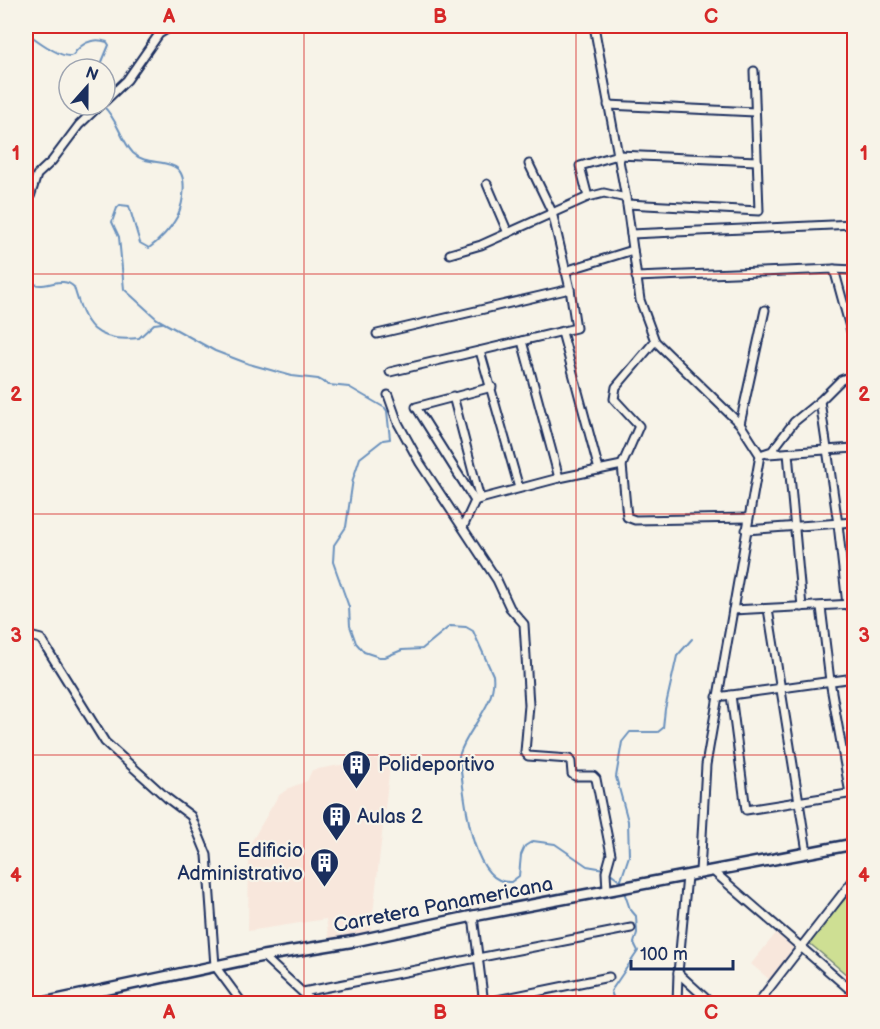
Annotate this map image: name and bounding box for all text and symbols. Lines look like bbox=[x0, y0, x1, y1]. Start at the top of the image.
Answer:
text: A bbox=[162, 5, 176, 29]
text: B bbox=[433, 5, 447, 29]
text: C bbox=[704, 5, 718, 29]
north arrow bbox=[57, 57, 117, 117]
text: N bbox=[83, 63, 101, 85]
text: 1 bbox=[12, 142, 20, 166]
text: 1 bbox=[860, 142, 868, 166]
text: 2 bbox=[10, 383, 22, 407]
text: 2 bbox=[858, 383, 870, 407]
text: 3 bbox=[10, 624, 22, 648]
text: 3 bbox=[858, 624, 870, 648]
building icon: Polideportivo bbox=[341, 748, 373, 790]
place label: Polideportivo bbox=[378, 753, 495, 777]
building icon: Aulas 2 bbox=[320, 800, 352, 842]
place label: Aulas 2 bbox=[357, 805, 423, 829]
place label: Edificio Administrativo bbox=[178, 839, 303, 886]
building icon: Edificio Administrativo bbox=[308, 846, 340, 888]
text: 4 bbox=[10, 864, 22, 888]
text: 4 bbox=[858, 864, 870, 888]
street label: Carretera Panamericana bbox=[331, 872, 555, 938]
scale bar bbox=[631, 933, 733, 971]
text: 100 m bbox=[640, 944, 688, 965]
text: A bbox=[162, 1001, 176, 1025]
text: B bbox=[433, 1001, 447, 1025]
text: C bbox=[704, 1001, 718, 1025]

